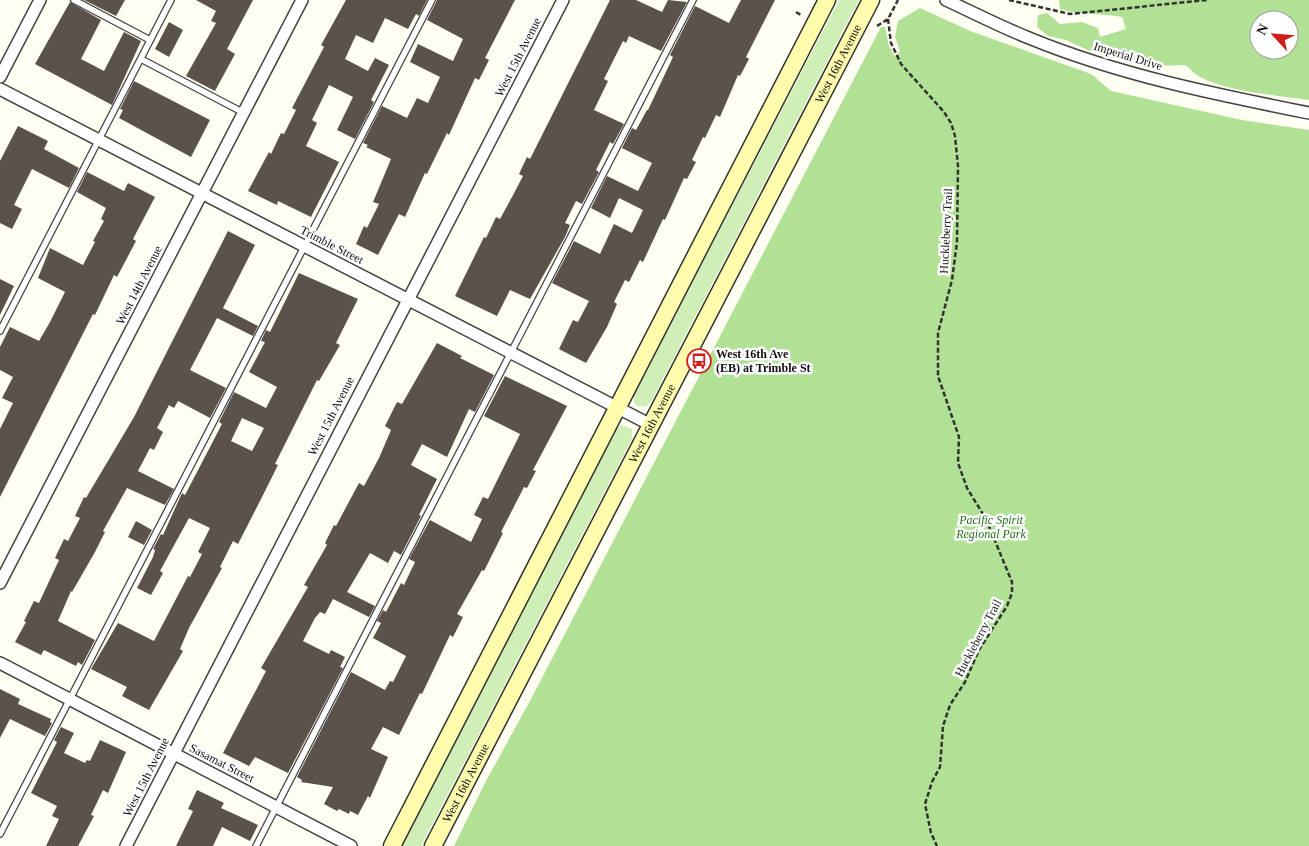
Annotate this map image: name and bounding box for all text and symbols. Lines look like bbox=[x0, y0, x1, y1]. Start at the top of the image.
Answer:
north arrow bbox=[1249, 10, 1299, 60]
street label: West 15th Avenue bbox=[492, 15, 544, 99]
street label: West 16th Avenue bbox=[812, 22, 864, 105]
text: N bbox=[1254, 22, 1272, 37]
street label: Imperial Drive bbox=[1092, 39, 1164, 73]
street label: Huckleberry Trail bbox=[937, 187, 955, 274]
street label: Trimble Street bbox=[298, 223, 367, 267]
street label: West 14th Avenue bbox=[113, 243, 165, 327]
place label: West 16th Ave (EB) at Trimble St bbox=[716, 347, 811, 375]
bus stop icon: West 16th Ave (EB) at Trimble St bbox=[686, 348, 712, 374]
street label: West 15th Avenue bbox=[305, 374, 357, 458]
street label: West 16th Avenue bbox=[626, 382, 678, 465]
park label: Pacific Spirit Regional Park bbox=[955, 513, 1026, 541]
street label: Huckleberry Trail bbox=[952, 596, 1005, 679]
street label: West 15th Avenue bbox=[120, 735, 172, 819]
street label: Sasamat Street bbox=[187, 741, 257, 786]
street label: West 16th Avenue bbox=[439, 741, 492, 825]

